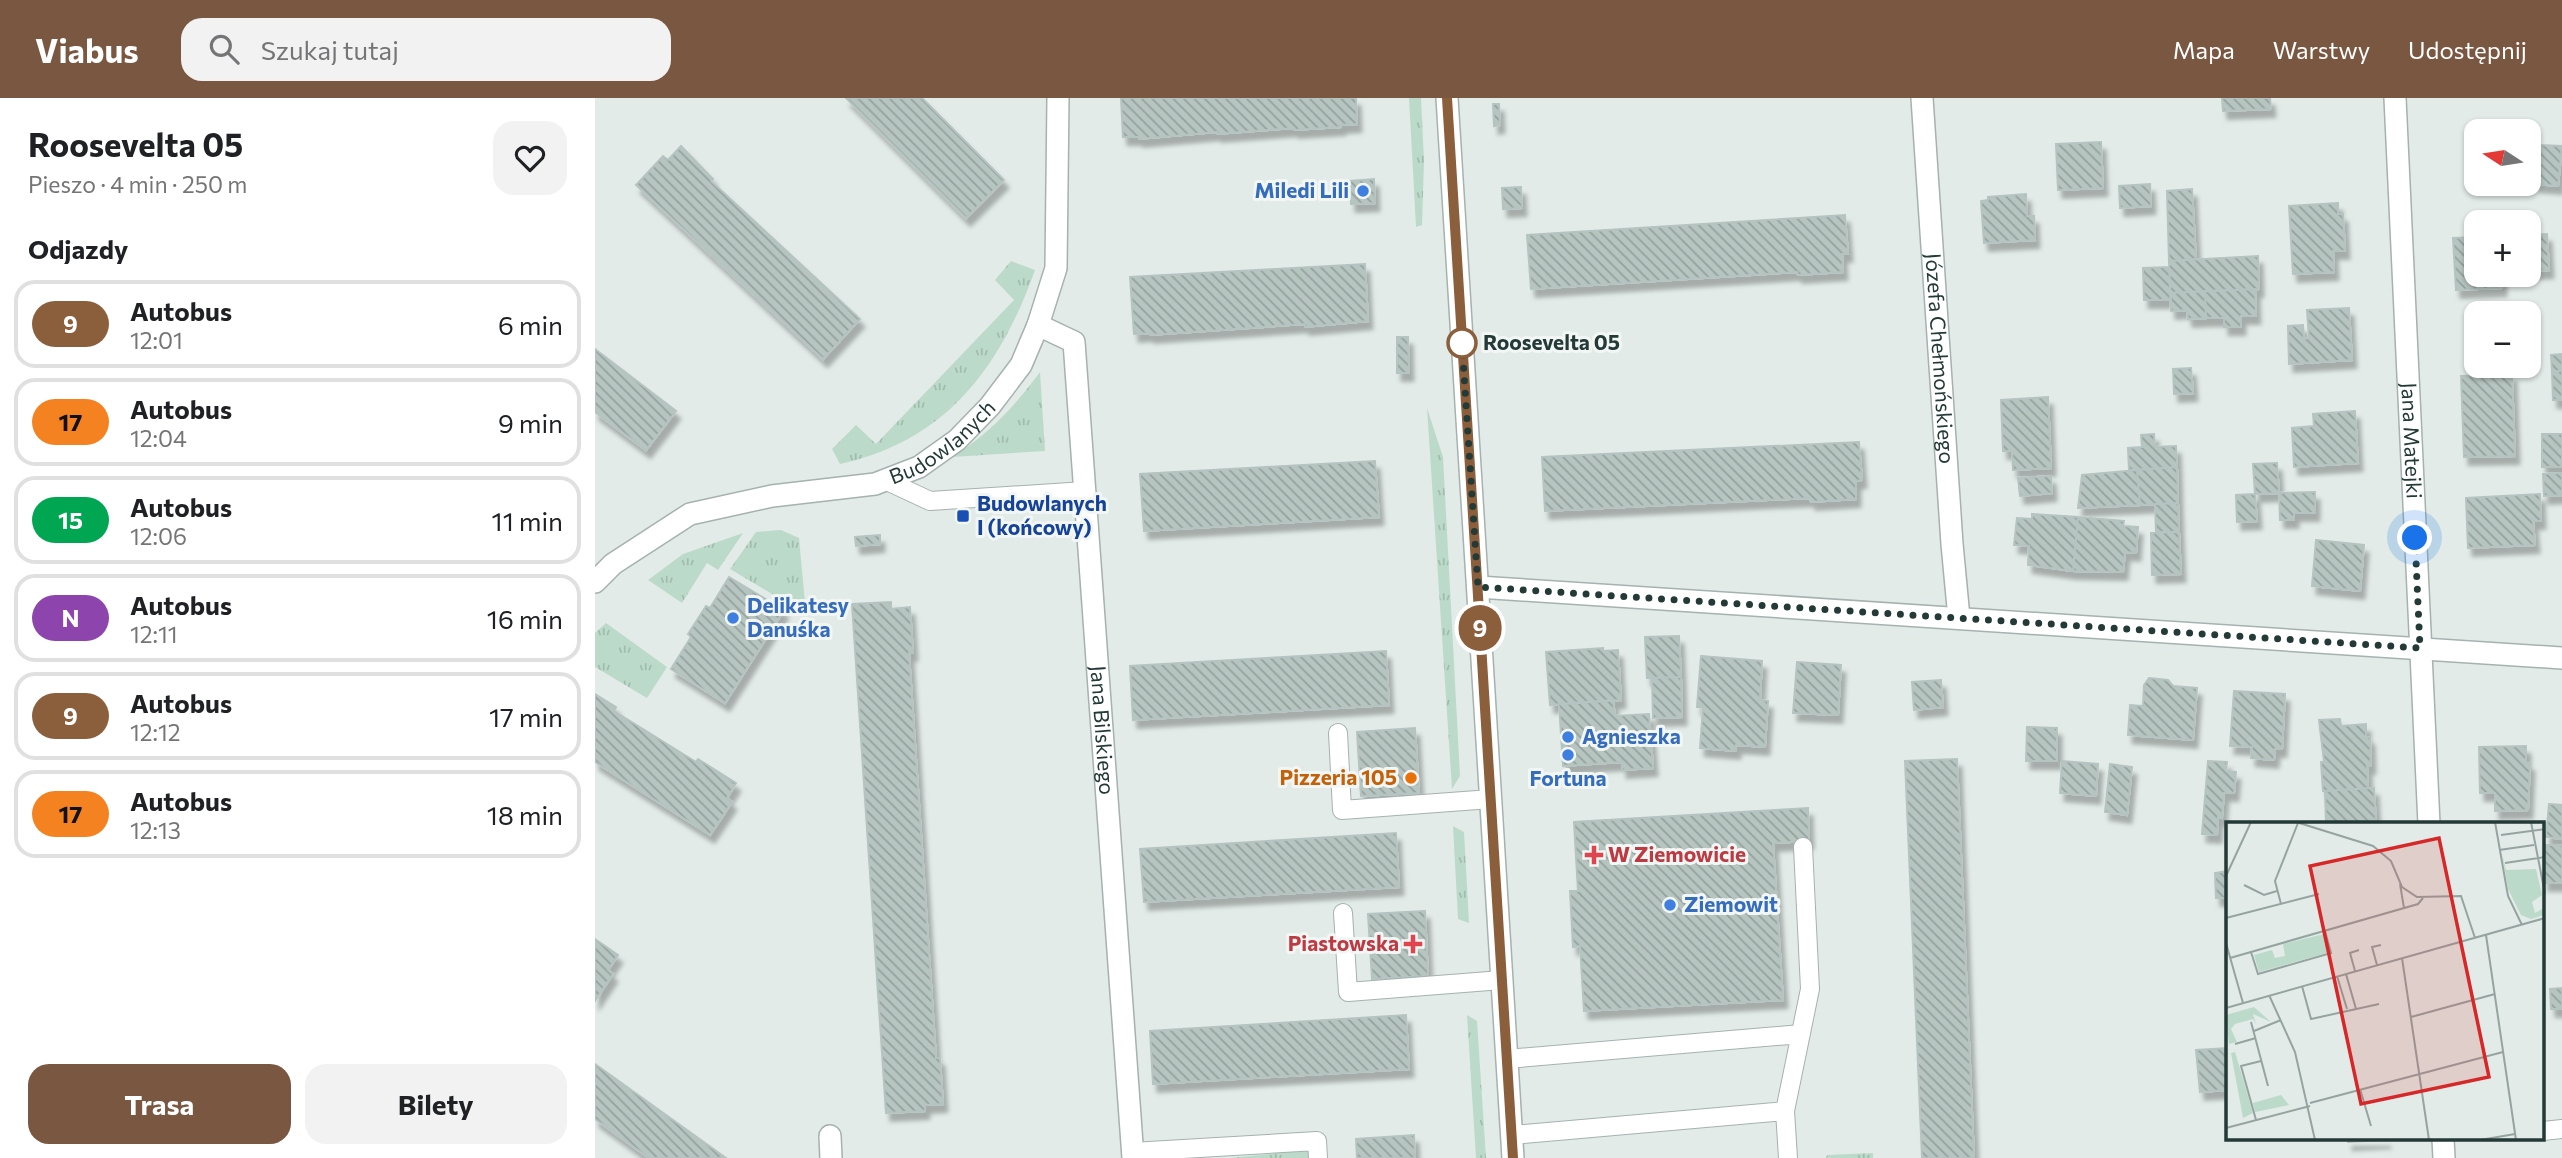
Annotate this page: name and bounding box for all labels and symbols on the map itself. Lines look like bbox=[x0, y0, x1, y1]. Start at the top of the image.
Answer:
north arrow bbox=[2464, 119, 2541, 196]
place label: Miledi Lili bbox=[1254, 177, 1349, 202]
marker: Miledi Lili bbox=[1355, 183, 1371, 199]
street label: Józefa Chełmońskiego bbox=[1921, 252, 1961, 464]
marker: Roosevelta 05 bbox=[1447, 328, 1477, 358]
place label: Roosevelta 05 bbox=[1483, 329, 1620, 354]
street label: Jana Matejki bbox=[2397, 382, 2428, 499]
street label: Budowlanych bbox=[885, 394, 1000, 488]
place label: Budowlanych I (końcowy) bbox=[977, 490, 1107, 539]
marker: Budowlanych I (końcowy) bbox=[955, 508, 971, 524]
your location bbox=[2397, 520, 2432, 555]
place label: Delikatesy Danuśka bbox=[747, 592, 850, 641]
line badge: 9 bbox=[1457, 605, 1503, 651]
marker: Delikatesy Danuśka bbox=[725, 610, 741, 626]
street label: Jana Bilskiego bbox=[1086, 664, 1121, 796]
place label: Agnieszka bbox=[1582, 723, 1681, 748]
marker: Agnieszka bbox=[1560, 729, 1576, 745]
marker: Fortuna bbox=[1560, 747, 1576, 763]
place label: Pizzeria 105 bbox=[1280, 764, 1397, 789]
place label: Fortuna bbox=[1529, 765, 1607, 790]
marker: Pizzeria 105 bbox=[1403, 770, 1419, 786]
inset map bbox=[2226, 822, 2545, 1140]
place label: W Ziemowicie bbox=[1608, 841, 1746, 866]
marker: W Ziemowicie bbox=[1586, 847, 1602, 863]
place label: Ziemowit bbox=[1684, 891, 1778, 916]
marker: Ziemowit bbox=[1662, 897, 1678, 913]
place label: Piastowska bbox=[1288, 930, 1399, 955]
marker: Piastowska bbox=[1405, 936, 1421, 952]

